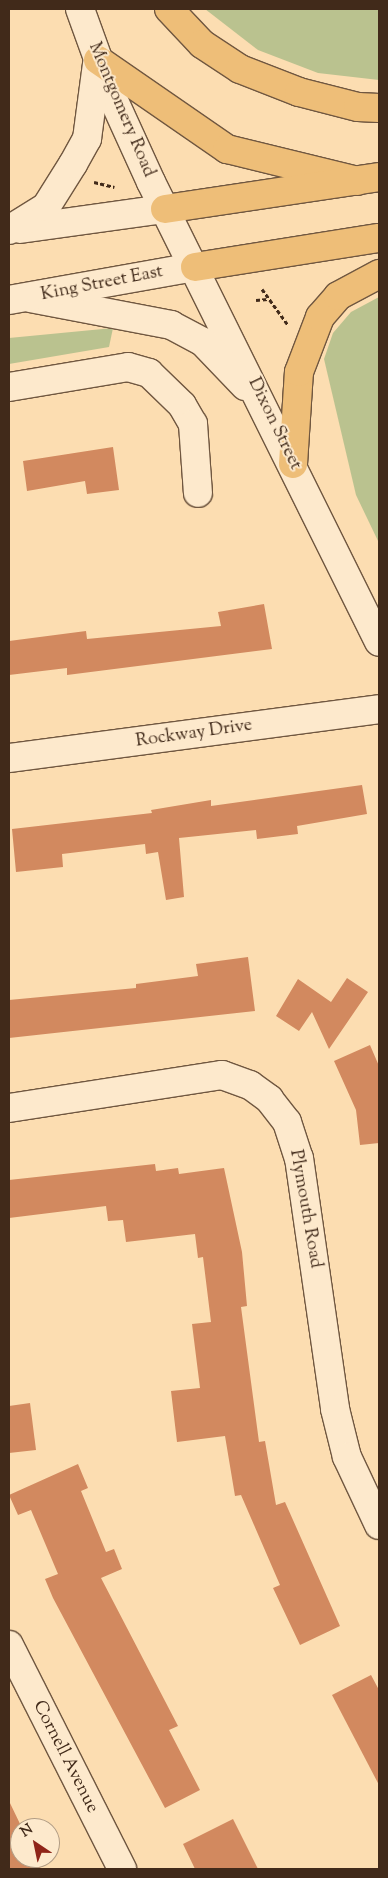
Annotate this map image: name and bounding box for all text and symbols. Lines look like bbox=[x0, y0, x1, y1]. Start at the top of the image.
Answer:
street label: Montgomery Road bbox=[83, 39, 159, 181]
street label: King Street East bbox=[39, 262, 165, 306]
street label: Dixon Street bbox=[242, 374, 306, 474]
street label: Rockway Drive bbox=[134, 715, 254, 753]
street label: Plymouth Road bbox=[284, 1148, 326, 1270]
street label: Cornell Avenue bbox=[27, 1697, 103, 1817]
north arrow bbox=[10, 1818, 60, 1868]
text: N bbox=[17, 1820, 37, 1843]

